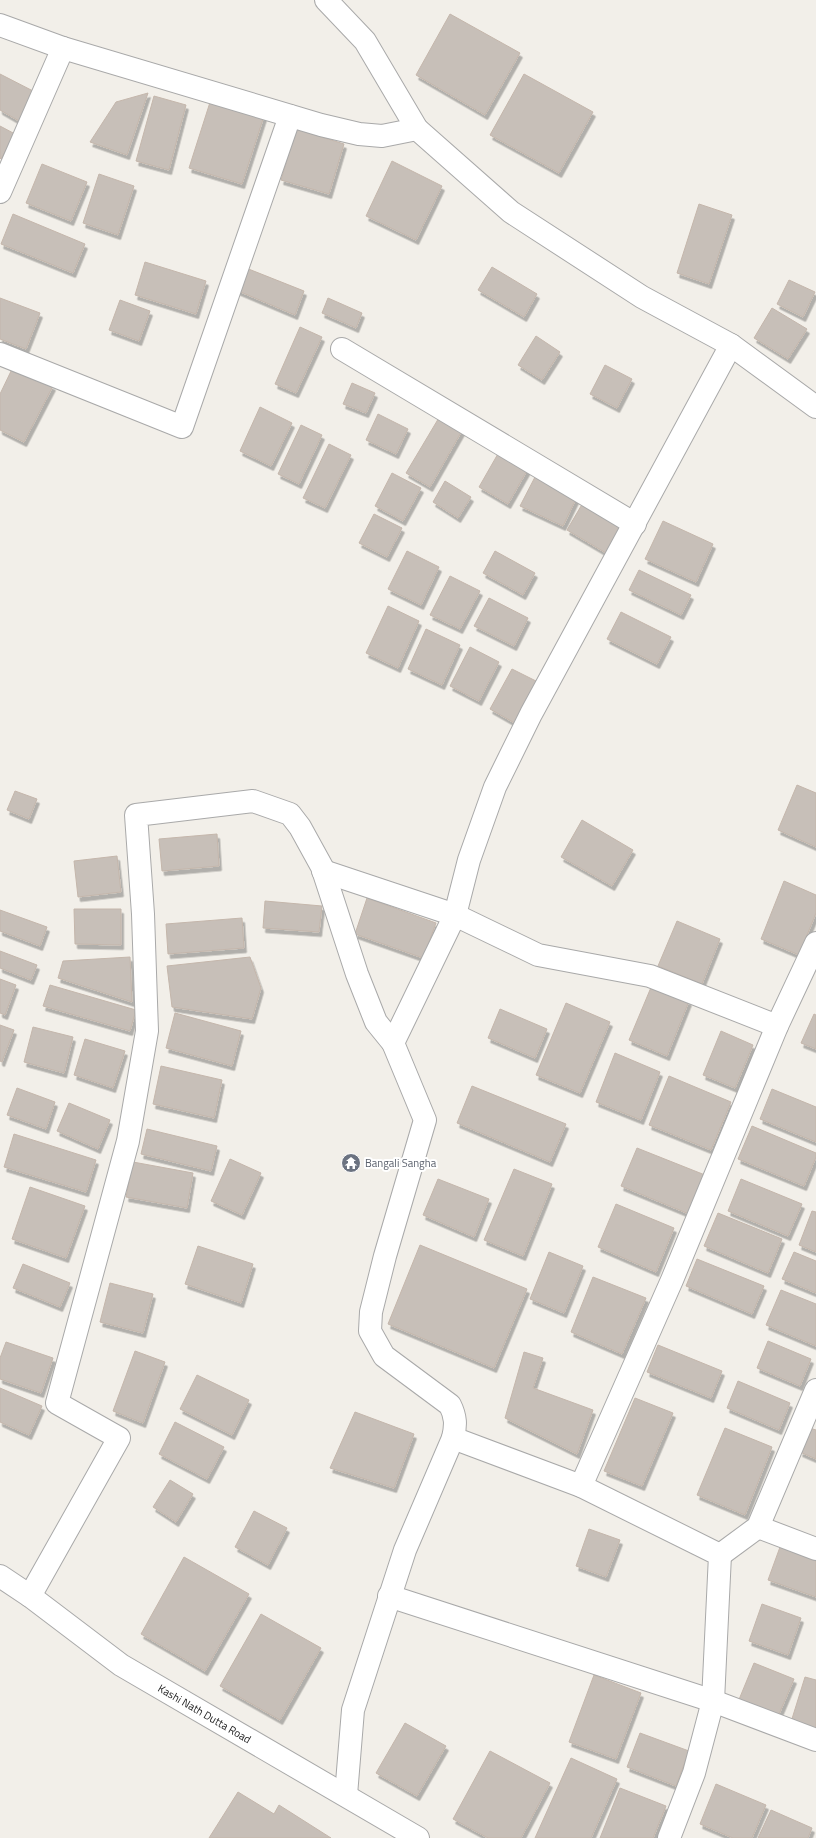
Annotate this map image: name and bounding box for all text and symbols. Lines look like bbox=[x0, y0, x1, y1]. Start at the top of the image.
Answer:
temple icon: Bangali Sangha bbox=[340, 1152, 362, 1174]
place label: Bangali Sangha bbox=[365, 1155, 437, 1171]
street label: Kashi Nath Dutta Road bbox=[155, 1680, 254, 1747]

